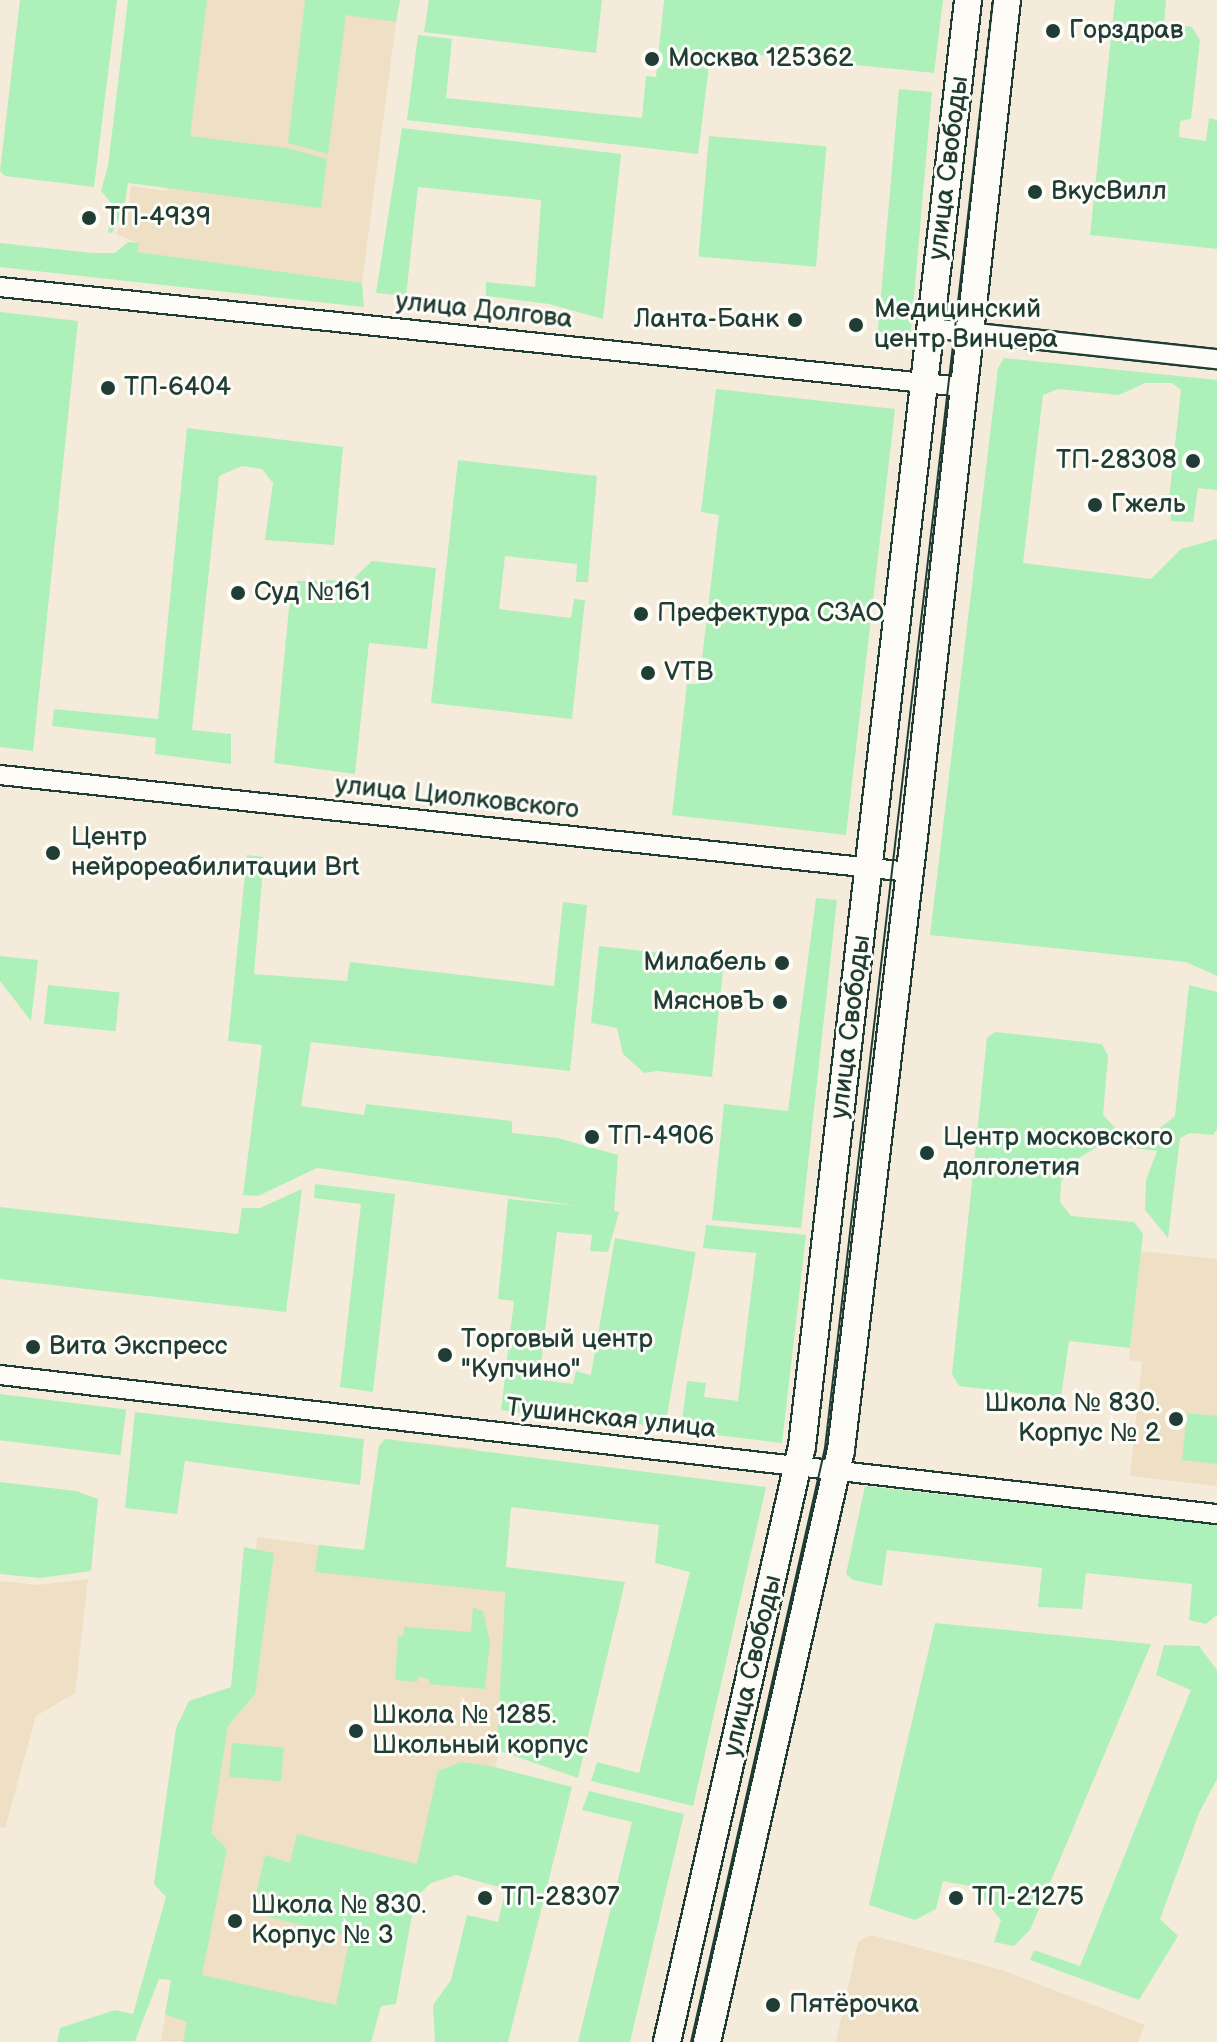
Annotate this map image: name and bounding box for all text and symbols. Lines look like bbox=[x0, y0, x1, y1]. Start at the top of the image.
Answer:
place label: Горздрав bbox=[1069, 15, 1183, 47]
marker: Горздрав bbox=[1044, 22, 1062, 40]
place label: Москва 125362 bbox=[668, 43, 853, 75]
marker: Москва 125362 bbox=[643, 50, 661, 68]
street label: улица Свободы bbox=[922, 74, 976, 262]
place label: ВкусВилл bbox=[1051, 176, 1167, 208]
marker: ВкусВилл bbox=[1026, 183, 1044, 201]
place label: ТП-4939 bbox=[105, 202, 211, 234]
marker: ТП-4939 bbox=[80, 209, 98, 227]
street label: улица Долгова bbox=[394, 286, 574, 336]
place label: Медицинский центр Винцера bbox=[874, 294, 1058, 356]
place label: Ланта-Банк bbox=[634, 304, 779, 336]
marker: Ланта-Банк bbox=[786, 311, 804, 329]
marker: Медицинский центр Винцера bbox=[845, 314, 867, 336]
place label: ТП-6404 bbox=[124, 372, 231, 404]
marker: ТП-6404 bbox=[99, 379, 117, 397]
place label: ТП-28308 bbox=[1056, 445, 1177, 477]
marker: ТП-28308 bbox=[1184, 452, 1202, 470]
place label: Гжель bbox=[1111, 489, 1186, 521]
marker: Гжель bbox=[1086, 496, 1104, 514]
place label: Суд №161 bbox=[254, 577, 370, 609]
marker: Суд №161 bbox=[229, 584, 247, 602]
place label: Префектура СЗАО bbox=[657, 598, 884, 630]
marker: Префектура СЗАО bbox=[632, 605, 650, 623]
place label: VTB bbox=[664, 657, 714, 689]
marker: VTB bbox=[639, 664, 657, 682]
street label: улица Циолковского bbox=[334, 770, 580, 826]
place label: Центр нейрореабилитации Brt bbox=[71, 822, 360, 884]
marker: Центр нейрореабилитации Brt bbox=[42, 842, 64, 864]
street label: улица Свободы bbox=[824, 933, 878, 1121]
place label: Милабель bbox=[643, 947, 766, 979]
marker: Милабель bbox=[773, 954, 791, 972]
place label: МясновЪ bbox=[652, 986, 764, 1018]
marker: МясновЪ bbox=[771, 993, 789, 1011]
place label: ТП-4906 bbox=[608, 1121, 714, 1153]
place label: Центр московского долголетия bbox=[943, 1122, 1173, 1184]
marker: ТП-4906 bbox=[583, 1128, 601, 1146]
marker: Центр московского долголетия bbox=[918, 1144, 936, 1162]
place label: Торговый центр "Купчино" bbox=[461, 1324, 653, 1386]
place label: Вита Экспресс bbox=[49, 1331, 227, 1363]
marker: Вита Экспресс bbox=[24, 1338, 42, 1356]
marker: Торговый центр "Купчино" bbox=[436, 1346, 454, 1364]
place label: Школа № 830. Корпус № 2 bbox=[985, 1388, 1160, 1450]
street label: Тушинская улица bbox=[504, 1392, 718, 1446]
marker: Школа № 830. Корпус № 2 bbox=[1167, 1410, 1185, 1428]
street label: улица Свободы bbox=[717, 1572, 789, 1760]
place label: Школа № 1285. Школьный корпус bbox=[372, 1700, 588, 1762]
marker: Школа № 1285. Школьный корпус bbox=[347, 1722, 365, 1740]
place label: ТП-28307 bbox=[501, 1882, 620, 1914]
place label: ТП-21275 bbox=[972, 1882, 1084, 1914]
marker: ТП-28307 bbox=[476, 1889, 494, 1907]
marker: ТП-21275 bbox=[947, 1889, 965, 1907]
place label: Школа № 830. Корпус № 3 bbox=[251, 1890, 426, 1952]
marker: Школа № 830. Корпус № 3 bbox=[226, 1912, 244, 1930]
place label: Пятёрочка bbox=[789, 1989, 919, 2021]
marker: Пятёрочка bbox=[764, 1996, 782, 2014]

